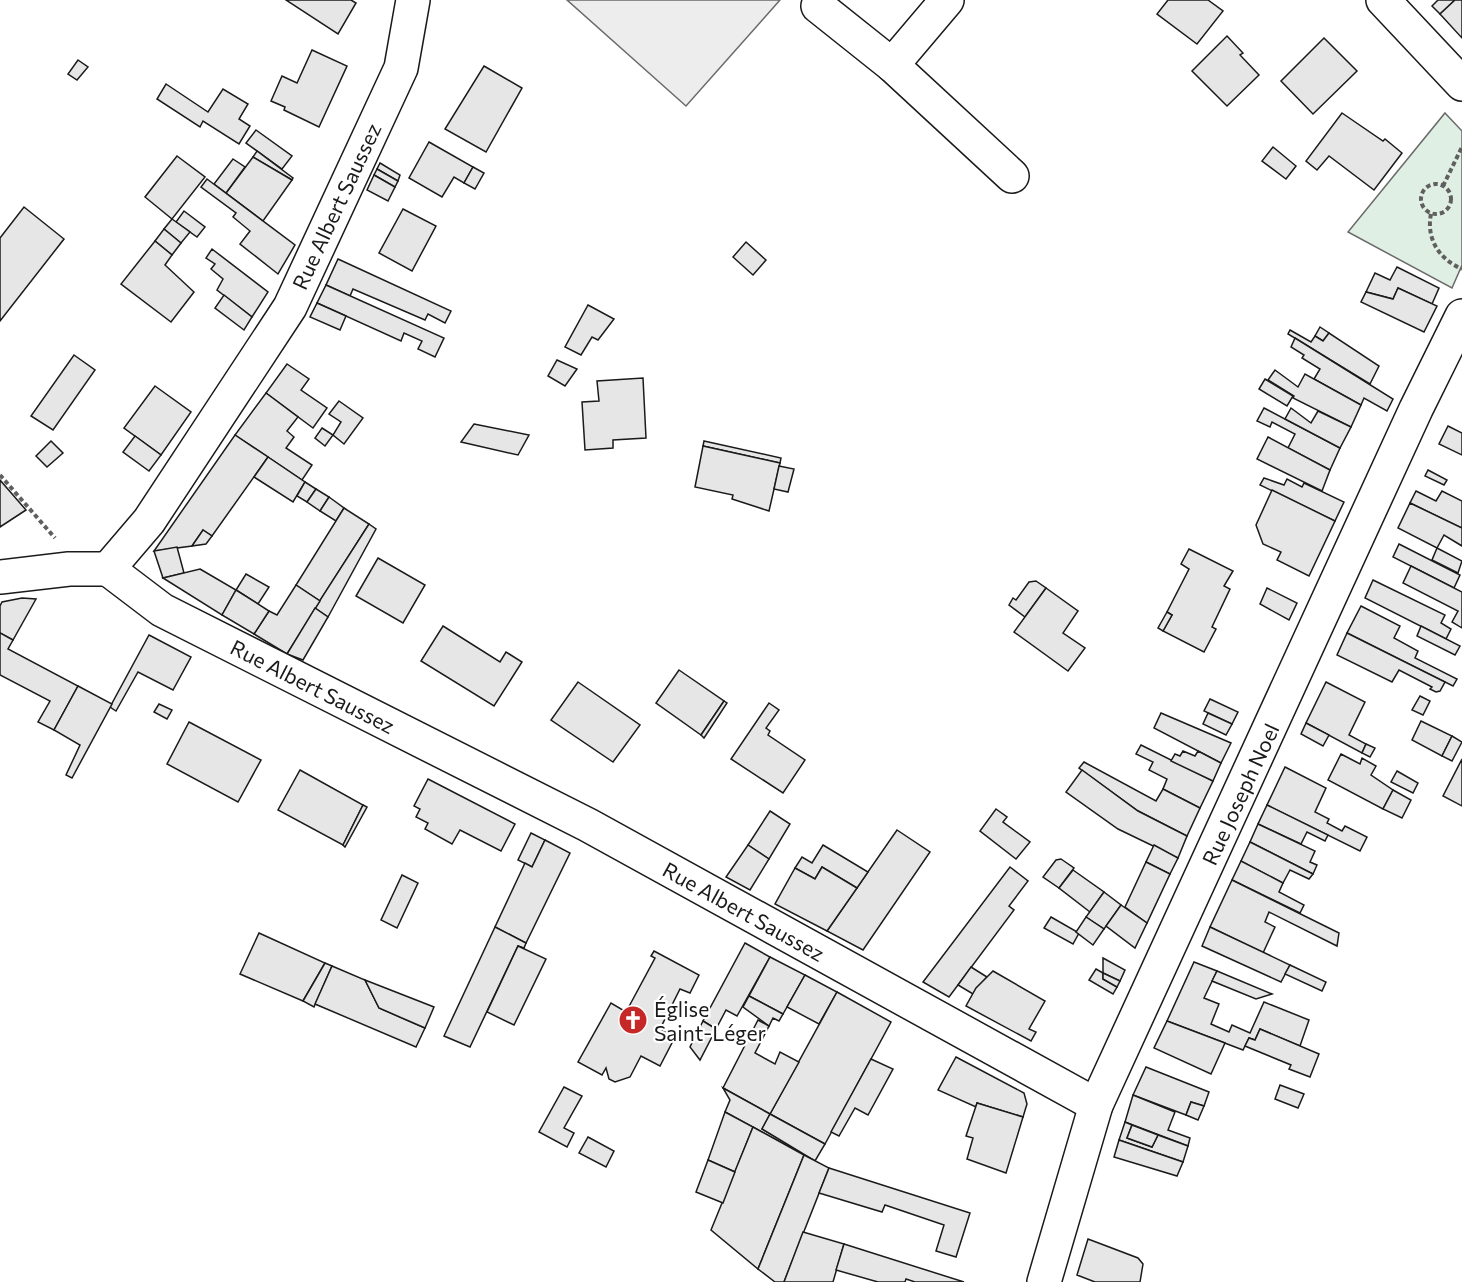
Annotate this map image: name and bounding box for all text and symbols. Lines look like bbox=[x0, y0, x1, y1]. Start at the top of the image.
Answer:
street label: Rue Albert Saussez bbox=[286, 119, 386, 293]
street label: Rue Albert Saussez bbox=[227, 634, 399, 738]
street label: Rue Joseph Noel bbox=[1196, 719, 1284, 869]
street label: Rue Albert Saussez bbox=[659, 856, 829, 966]
place label: Église Saint-Léger bbox=[654, 996, 766, 1045]
church icon: Église Saint-Léger bbox=[617, 1004, 649, 1036]

